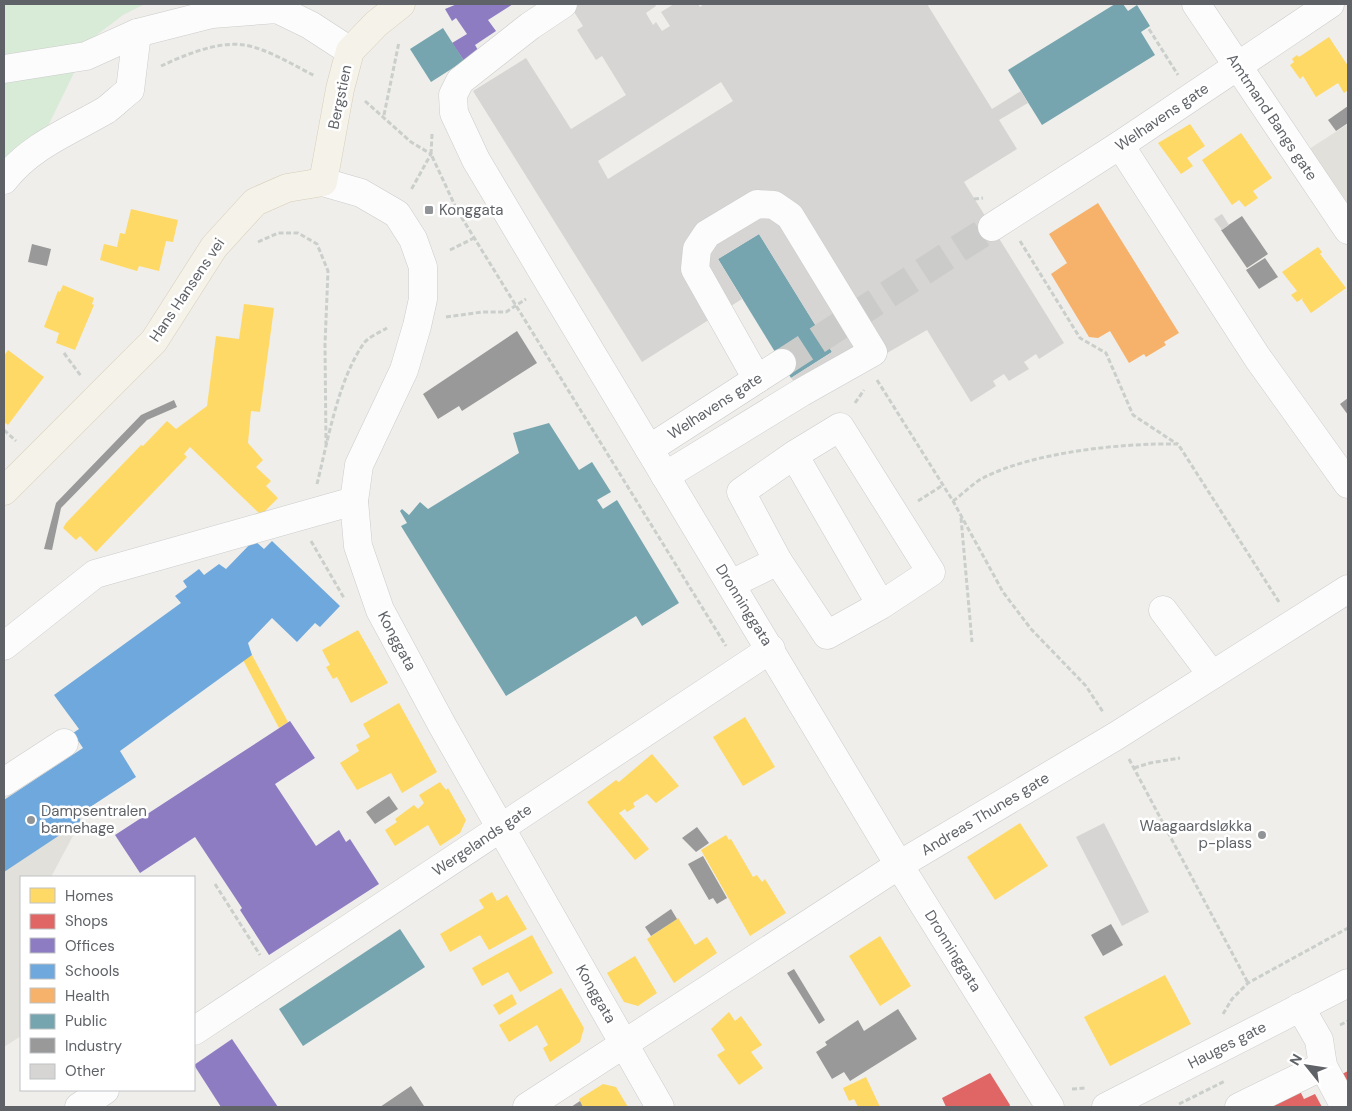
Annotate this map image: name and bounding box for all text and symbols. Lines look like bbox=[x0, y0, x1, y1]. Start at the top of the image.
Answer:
street label: Amtmand Bangs gate bbox=[1222, 50, 1322, 184]
street label: Bergstien bbox=[323, 63, 357, 131]
street label: Welhavens gate bbox=[1111, 78, 1213, 156]
place label: Konggata bbox=[439, 200, 504, 220]
marker: Konggata bbox=[423, 204, 435, 216]
street label: Hans Hansens vei bbox=[145, 234, 229, 346]
street label: Welhavens gate bbox=[664, 368, 766, 444]
street label: Dronninggata bbox=[711, 560, 777, 650]
street label: Konggata bbox=[373, 608, 421, 674]
street label: Andreas Thunes gate bbox=[917, 768, 1053, 860]
street label: Wergelands gate bbox=[428, 799, 536, 881]
place label: Dampsentralen barnehage bbox=[41, 801, 147, 838]
marker: Dampsentralen barnehage bbox=[25, 814, 37, 826]
place label: Waagaardsløkka p-plass bbox=[1139, 816, 1252, 853]
marker: Waagaardsløkka p-plass bbox=[1256, 829, 1268, 841]
legend bbox=[20, 876, 195, 1091]
text: Homes bbox=[65, 886, 114, 906]
street label: Dronninggata bbox=[920, 906, 986, 996]
text: Shops bbox=[65, 911, 108, 931]
text: Offices bbox=[65, 936, 115, 956]
text: Schools bbox=[65, 961, 120, 981]
street label: Konggata bbox=[571, 961, 621, 1027]
text: Health bbox=[65, 986, 110, 1006]
text: Public bbox=[65, 1011, 107, 1031]
street label: Hauges gate bbox=[1184, 1017, 1270, 1073]
text: Industry bbox=[65, 1036, 123, 1056]
north arrow bbox=[1282, 1041, 1332, 1091]
text: N bbox=[1285, 1051, 1306, 1068]
text: Other bbox=[65, 1061, 106, 1081]

